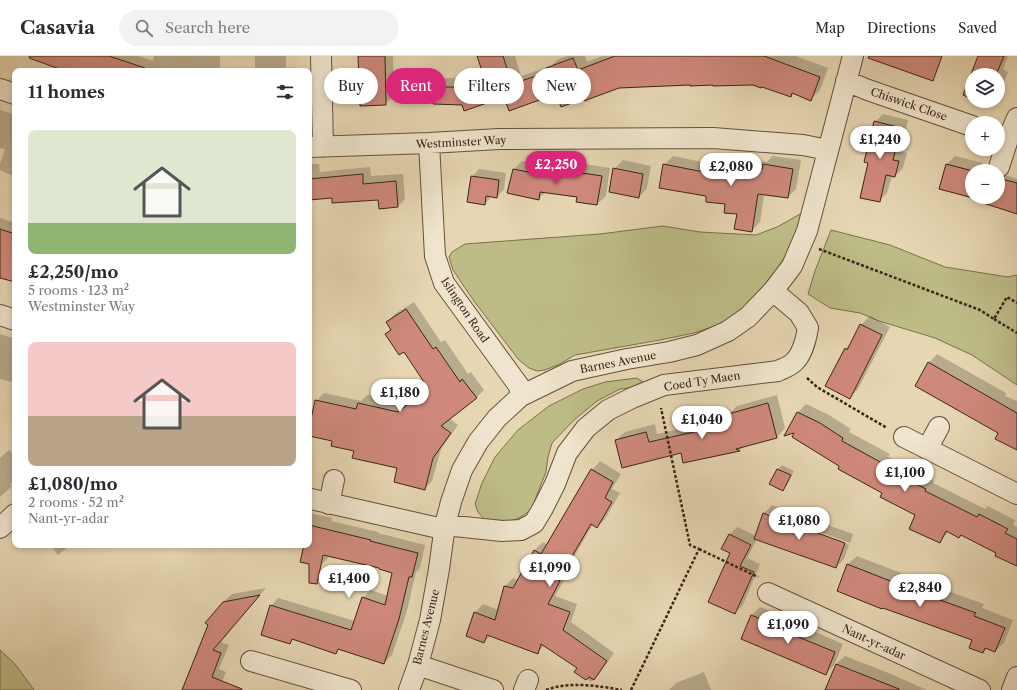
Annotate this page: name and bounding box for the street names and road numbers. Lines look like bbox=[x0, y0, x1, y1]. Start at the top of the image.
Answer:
street label: Chiswick Close bbox=[869, 84, 949, 124]
street label: Westminster Way bbox=[414, 133, 508, 151]
street label: Islington Road bbox=[438, 275, 492, 346]
street label: Barnes Avenue bbox=[579, 348, 657, 376]
street label: Coed Ty Maen bbox=[663, 368, 741, 394]
street label: Barnes Avenue bbox=[410, 588, 442, 666]
street label: Nant-yr-adar bbox=[840, 621, 908, 663]

